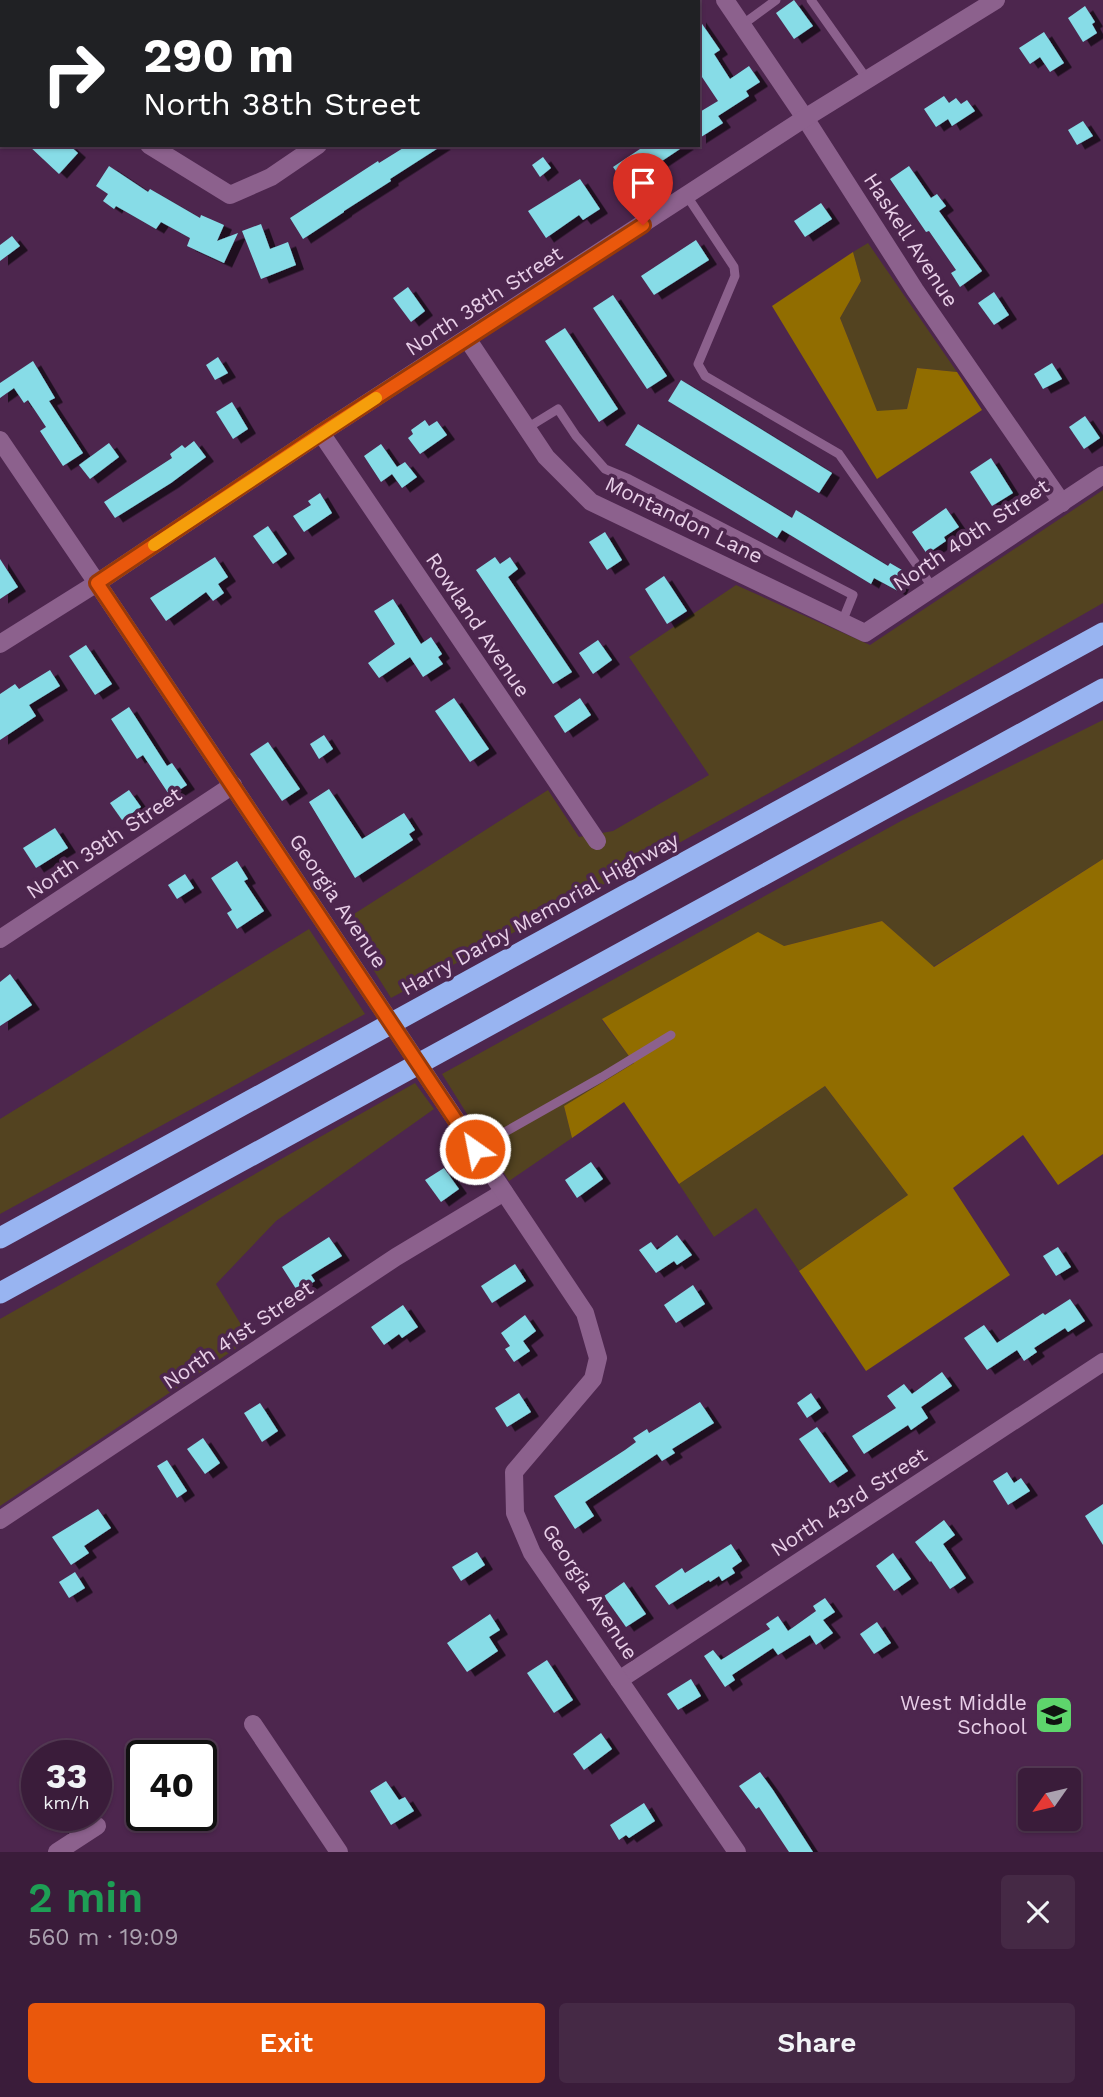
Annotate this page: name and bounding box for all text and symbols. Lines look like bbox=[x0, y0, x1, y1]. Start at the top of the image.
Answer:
text: 290 m bbox=[143, 26, 294, 84]
icon: right bbox=[28, 28, 119, 119]
text: North 38th Street bbox=[143, 85, 420, 123]
pin bbox=[613, 153, 673, 225]
icon: arrive bbox=[624, 164, 662, 202]
street label: Haskell Avenue bbox=[859, 168, 964, 311]
street label: North 38th Street bbox=[401, 240, 567, 361]
street label: Montandon Lane bbox=[601, 471, 767, 569]
street label: North 40th Street bbox=[888, 473, 1054, 596]
street label: Rowland Avenue bbox=[421, 548, 536, 702]
street label: North 39th Street bbox=[21, 781, 186, 904]
street label: Harry Darby Memorial Highway bbox=[397, 827, 683, 1000]
street label: Georgia Avenue bbox=[284, 829, 393, 973]
position arrow bbox=[438, 1112, 512, 1186]
street label: North 41st Street bbox=[158, 1275, 318, 1394]
street label: North 43rd Street bbox=[766, 1442, 932, 1562]
street label: Georgia Avenue bbox=[537, 1519, 644, 1664]
place label: West Middle School bbox=[900, 1690, 1028, 1739]
school or university icon: West Middle School bbox=[1033, 1694, 1075, 1736]
speed limit sign: 40 bbox=[126, 1740, 217, 1831]
text: 33 bbox=[46, 1755, 87, 1797]
north arrow bbox=[1018, 1768, 1082, 1830]
map controls bbox=[1018, 1768, 1081, 1831]
text: km/h bbox=[43, 1792, 90, 1813]
text: 2 min bbox=[28, 1873, 143, 1922]
button: close bbox=[1001, 1875, 1075, 1949]
text: 560 m · 19:09 bbox=[28, 1924, 178, 1951]
button: Exit bbox=[28, 2003, 545, 2083]
button: Share bbox=[559, 2003, 1075, 2083]

